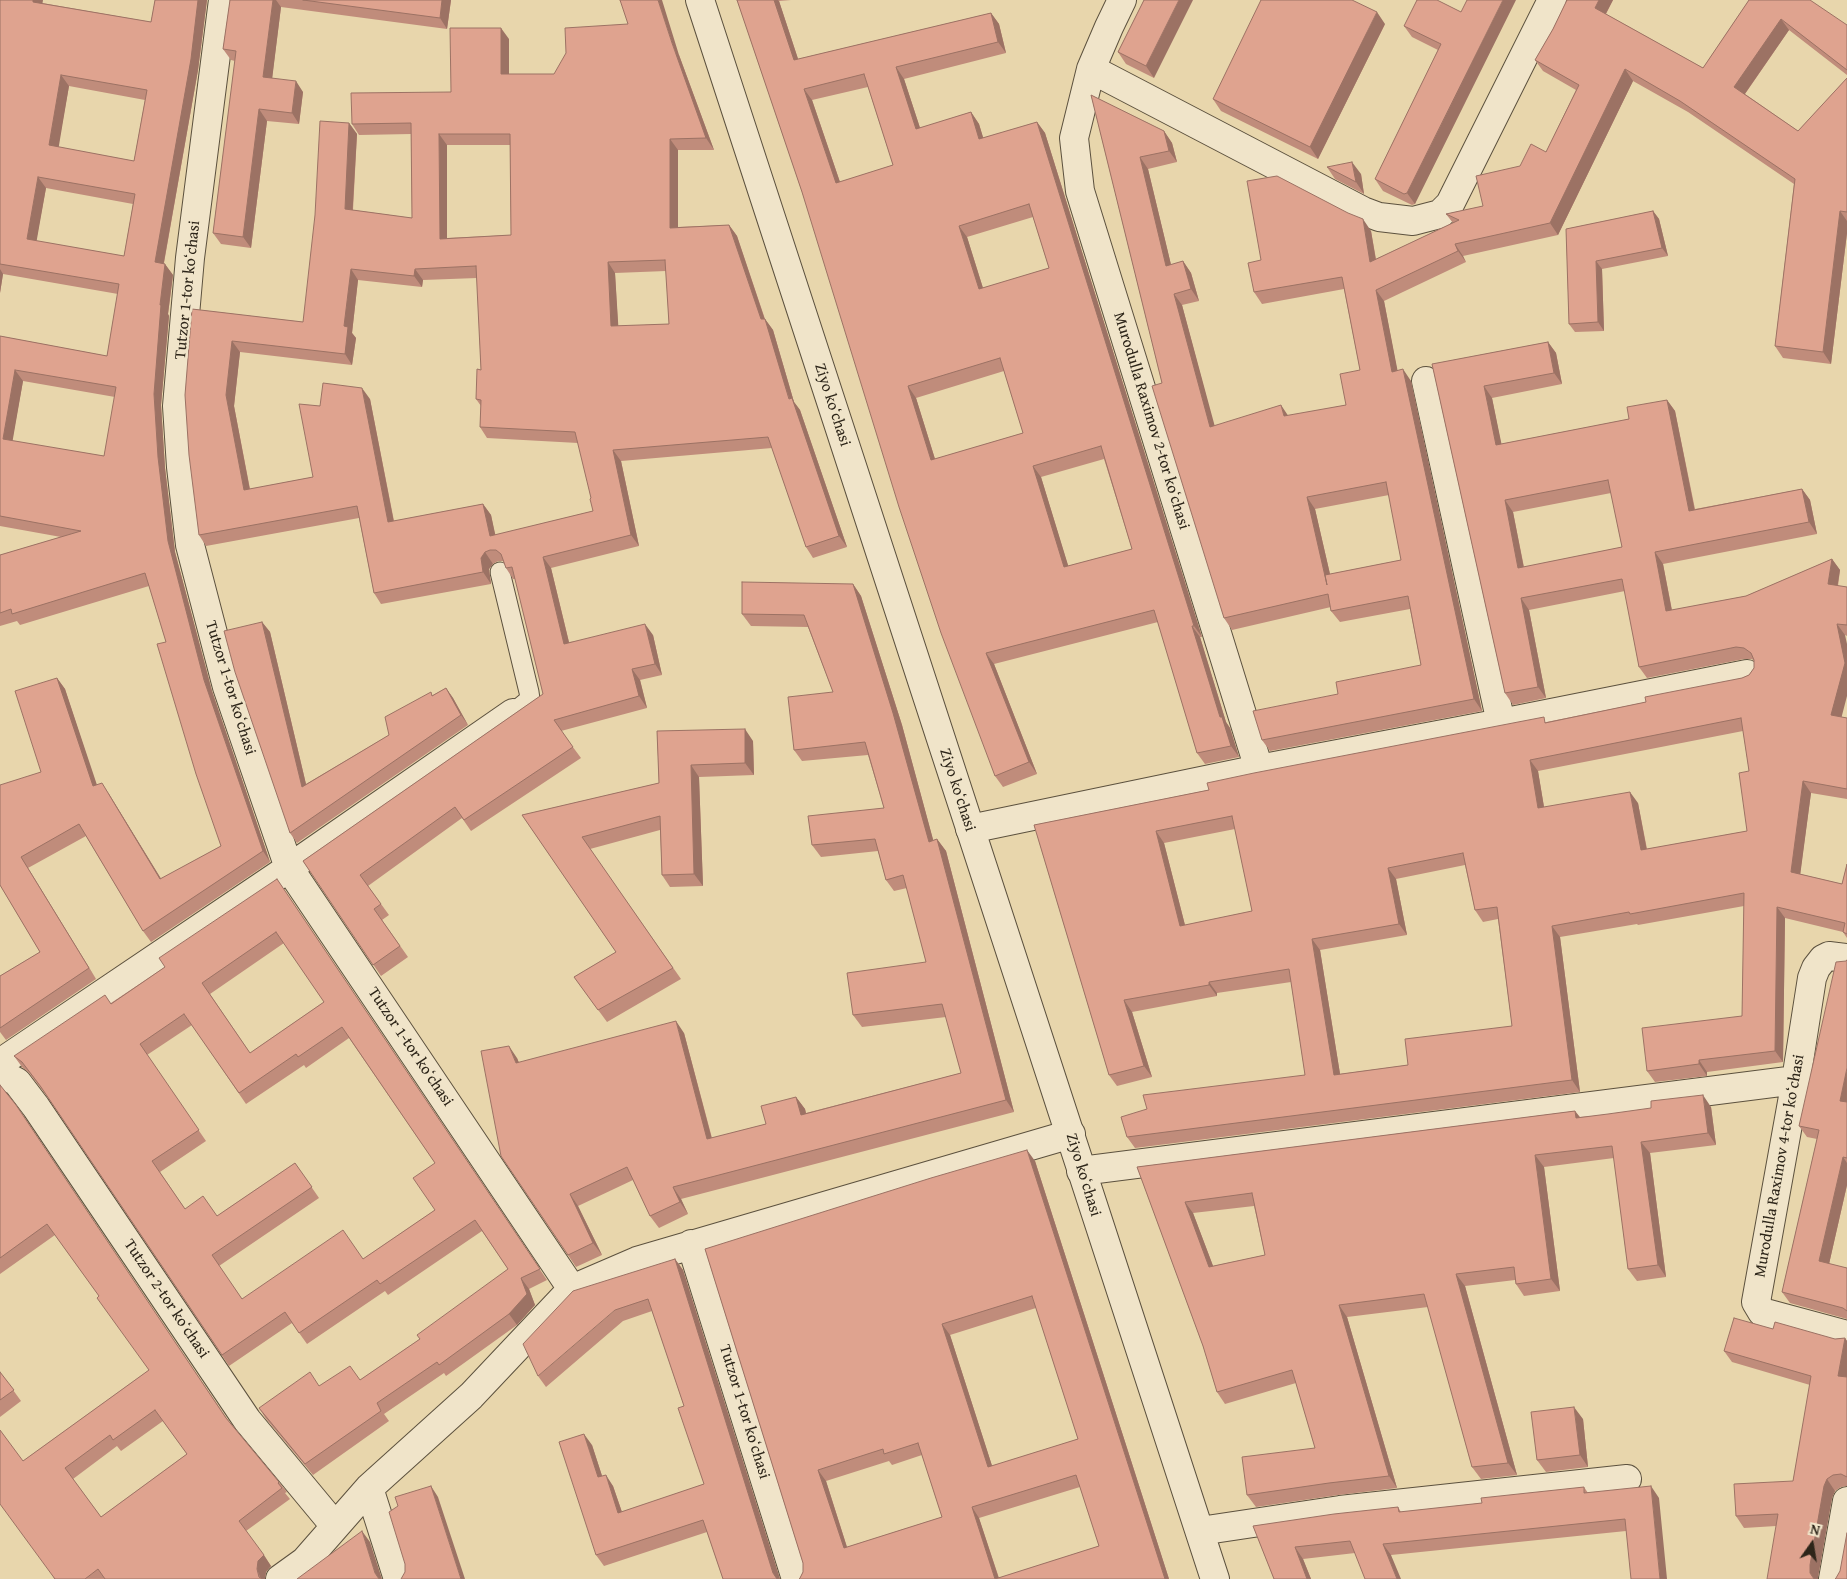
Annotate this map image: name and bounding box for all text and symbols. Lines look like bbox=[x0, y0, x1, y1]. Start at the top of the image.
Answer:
street label: Tutzor 1-tor koʻchasi bbox=[171, 220, 205, 360]
street label: Murodulla Raximov 2-tor koʻchasi bbox=[1109, 310, 1193, 532]
street label: Ziyo koʻchasi bbox=[810, 361, 854, 449]
street label: Tutzor 1-tor koʻchasi bbox=[200, 619, 260, 757]
street label: Ziyo koʻchasi bbox=[935, 746, 979, 834]
street label: Tutzor 1-tor koʻchasi bbox=[363, 984, 457, 1110]
street label: Murodulla Raximov 4-tor koʻchasi bbox=[1751, 1053, 1809, 1279]
street label: Ziyo koʻchasi bbox=[1061, 1131, 1105, 1219]
street label: Tutzor 2-tor koʻchasi bbox=[119, 1236, 213, 1362]
street label: Tutzor 1-tor koʻchasi bbox=[714, 1343, 774, 1481]
north arrow bbox=[1787, 1519, 1837, 1569]
text: N bbox=[1809, 1519, 1822, 1540]

